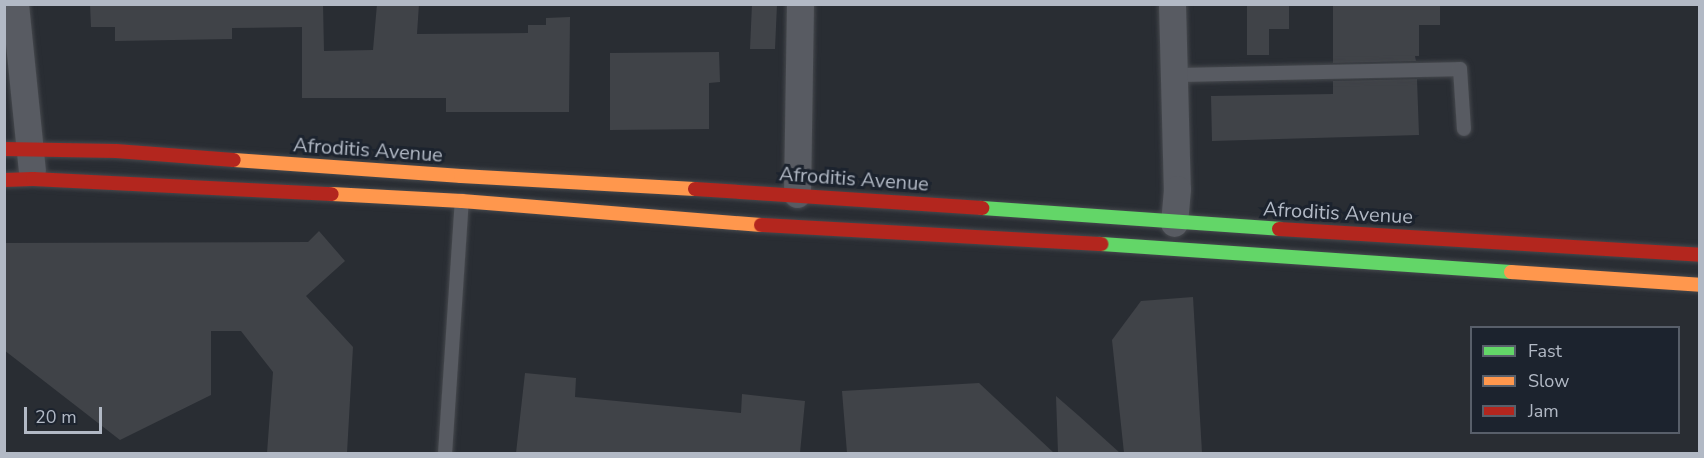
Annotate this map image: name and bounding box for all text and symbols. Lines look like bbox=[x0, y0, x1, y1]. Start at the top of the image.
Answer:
street label: Afroditis Avenue bbox=[292, 133, 444, 167]
street label: Afroditis Avenue bbox=[778, 162, 930, 196]
street label: Afroditis Avenue bbox=[1262, 197, 1414, 229]
legend bbox=[1470, 326, 1680, 434]
text: Fast bbox=[1528, 339, 1562, 363]
text: Slow bbox=[1528, 369, 1569, 393]
scale bar bbox=[27, 395, 105, 433]
text: Jam bbox=[1528, 399, 1559, 423]
text: 20 m bbox=[35, 405, 77, 429]

